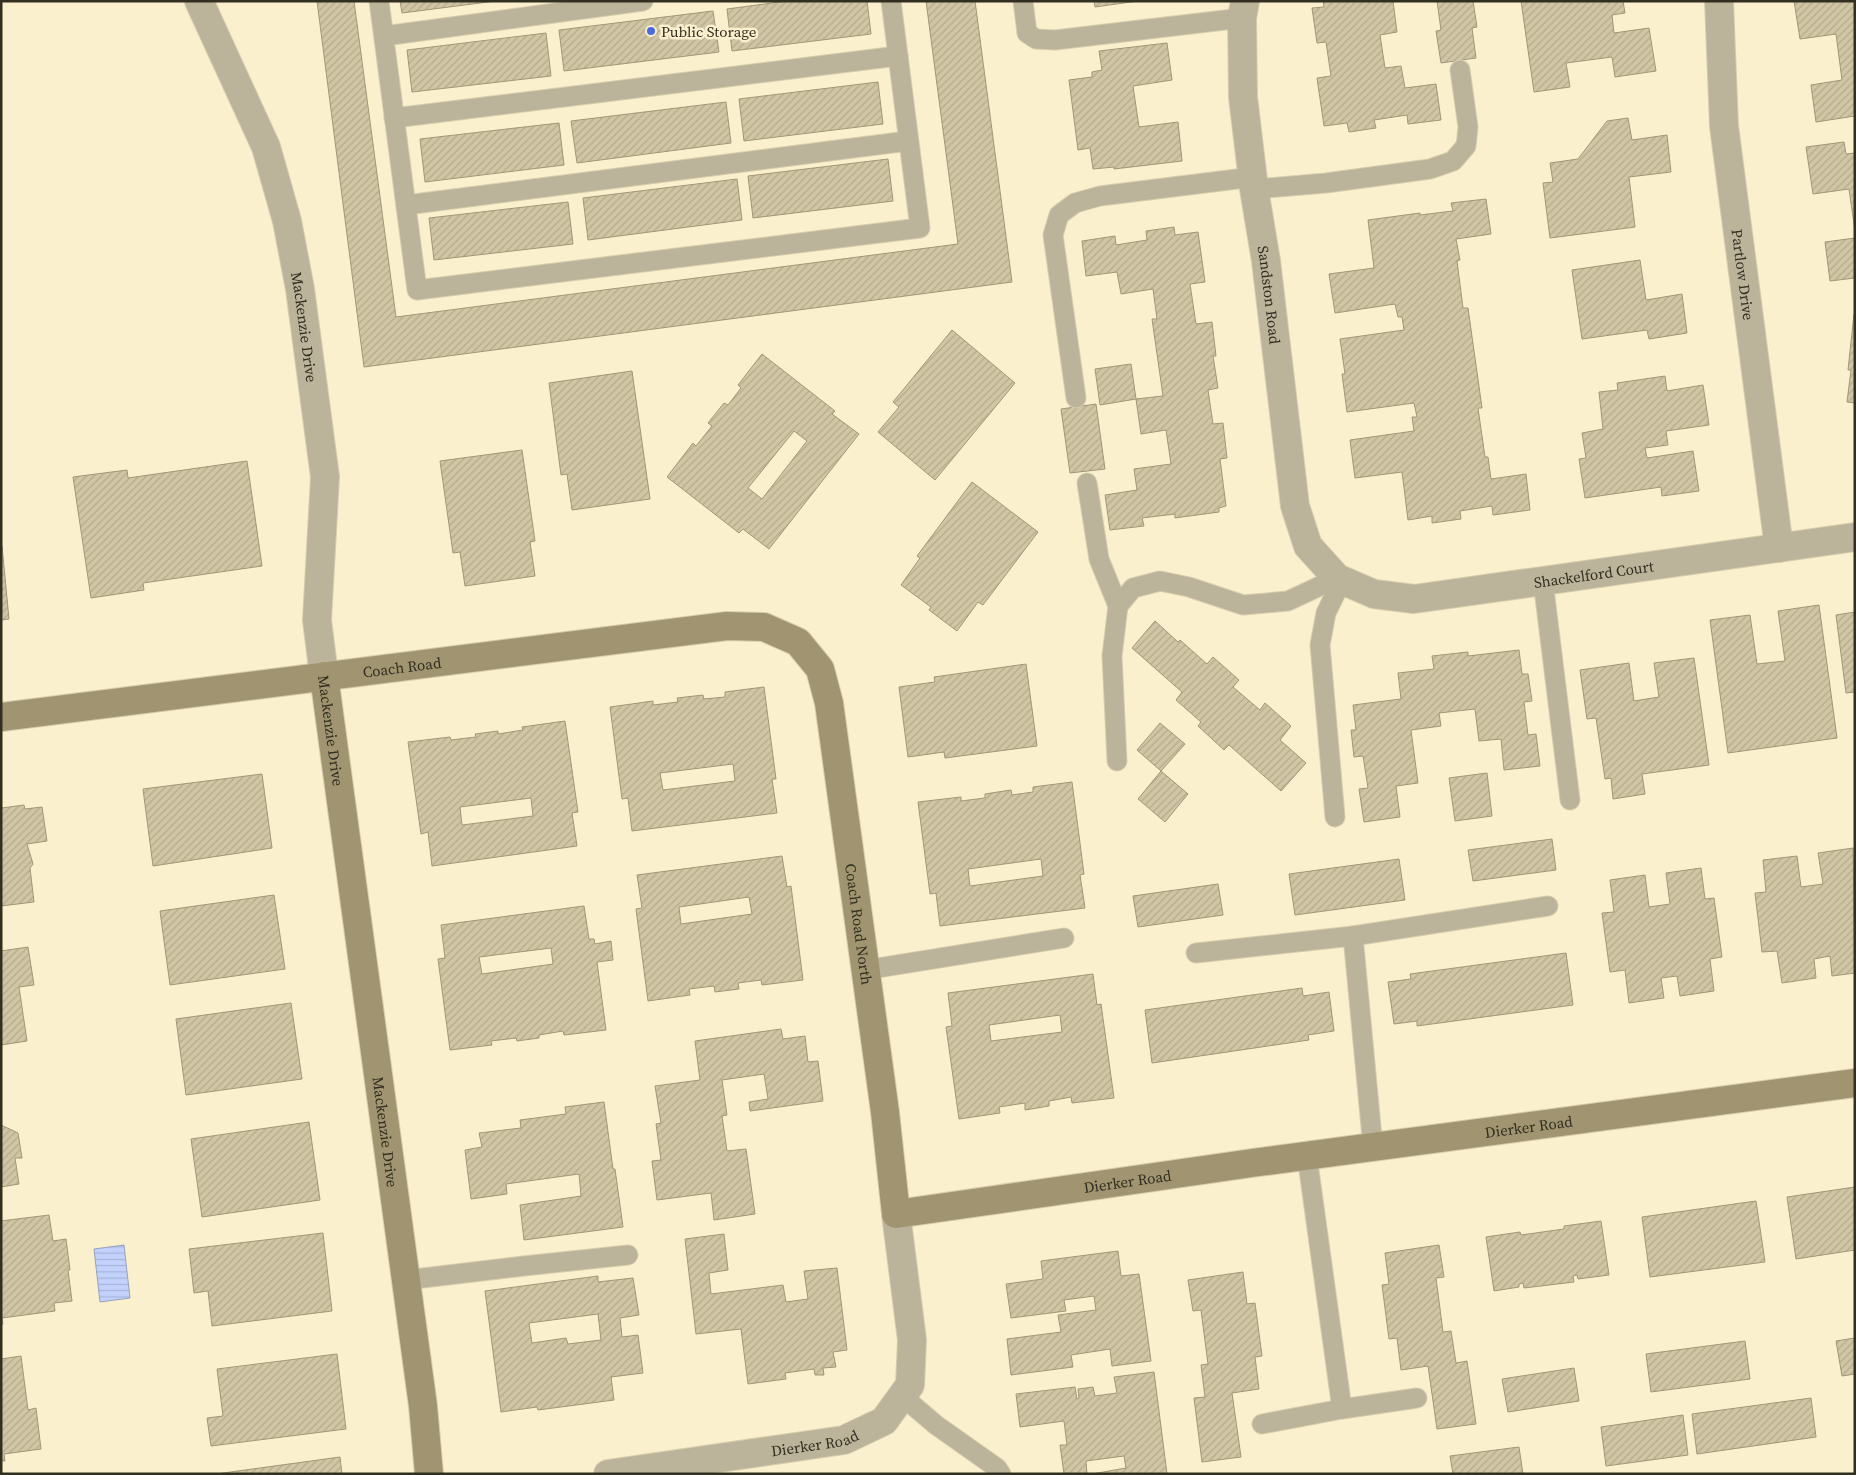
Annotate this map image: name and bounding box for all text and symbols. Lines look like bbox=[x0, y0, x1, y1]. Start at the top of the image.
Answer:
place label: Public Storage bbox=[661, 21, 757, 42]
marker: Public Storage bbox=[645, 25, 657, 37]
street label: Partlow Drive bbox=[1727, 228, 1760, 322]
street label: Sandston Road bbox=[1253, 244, 1286, 346]
street label: Mackenzie Drive bbox=[286, 270, 323, 384]
street label: Shackelford Court bbox=[1533, 555, 1655, 593]
street label: Coach Road bbox=[361, 651, 443, 682]
street label: Mackenzie Drive bbox=[314, 674, 349, 787]
street label: Coach Road North bbox=[841, 862, 878, 986]
street label: Mackenzie Drive bbox=[368, 1075, 404, 1189]
street label: Dierker Road bbox=[1483, 1110, 1574, 1142]
street label: Dierker Road bbox=[1082, 1164, 1173, 1198]
street label: Dierker Road bbox=[770, 1424, 862, 1461]

